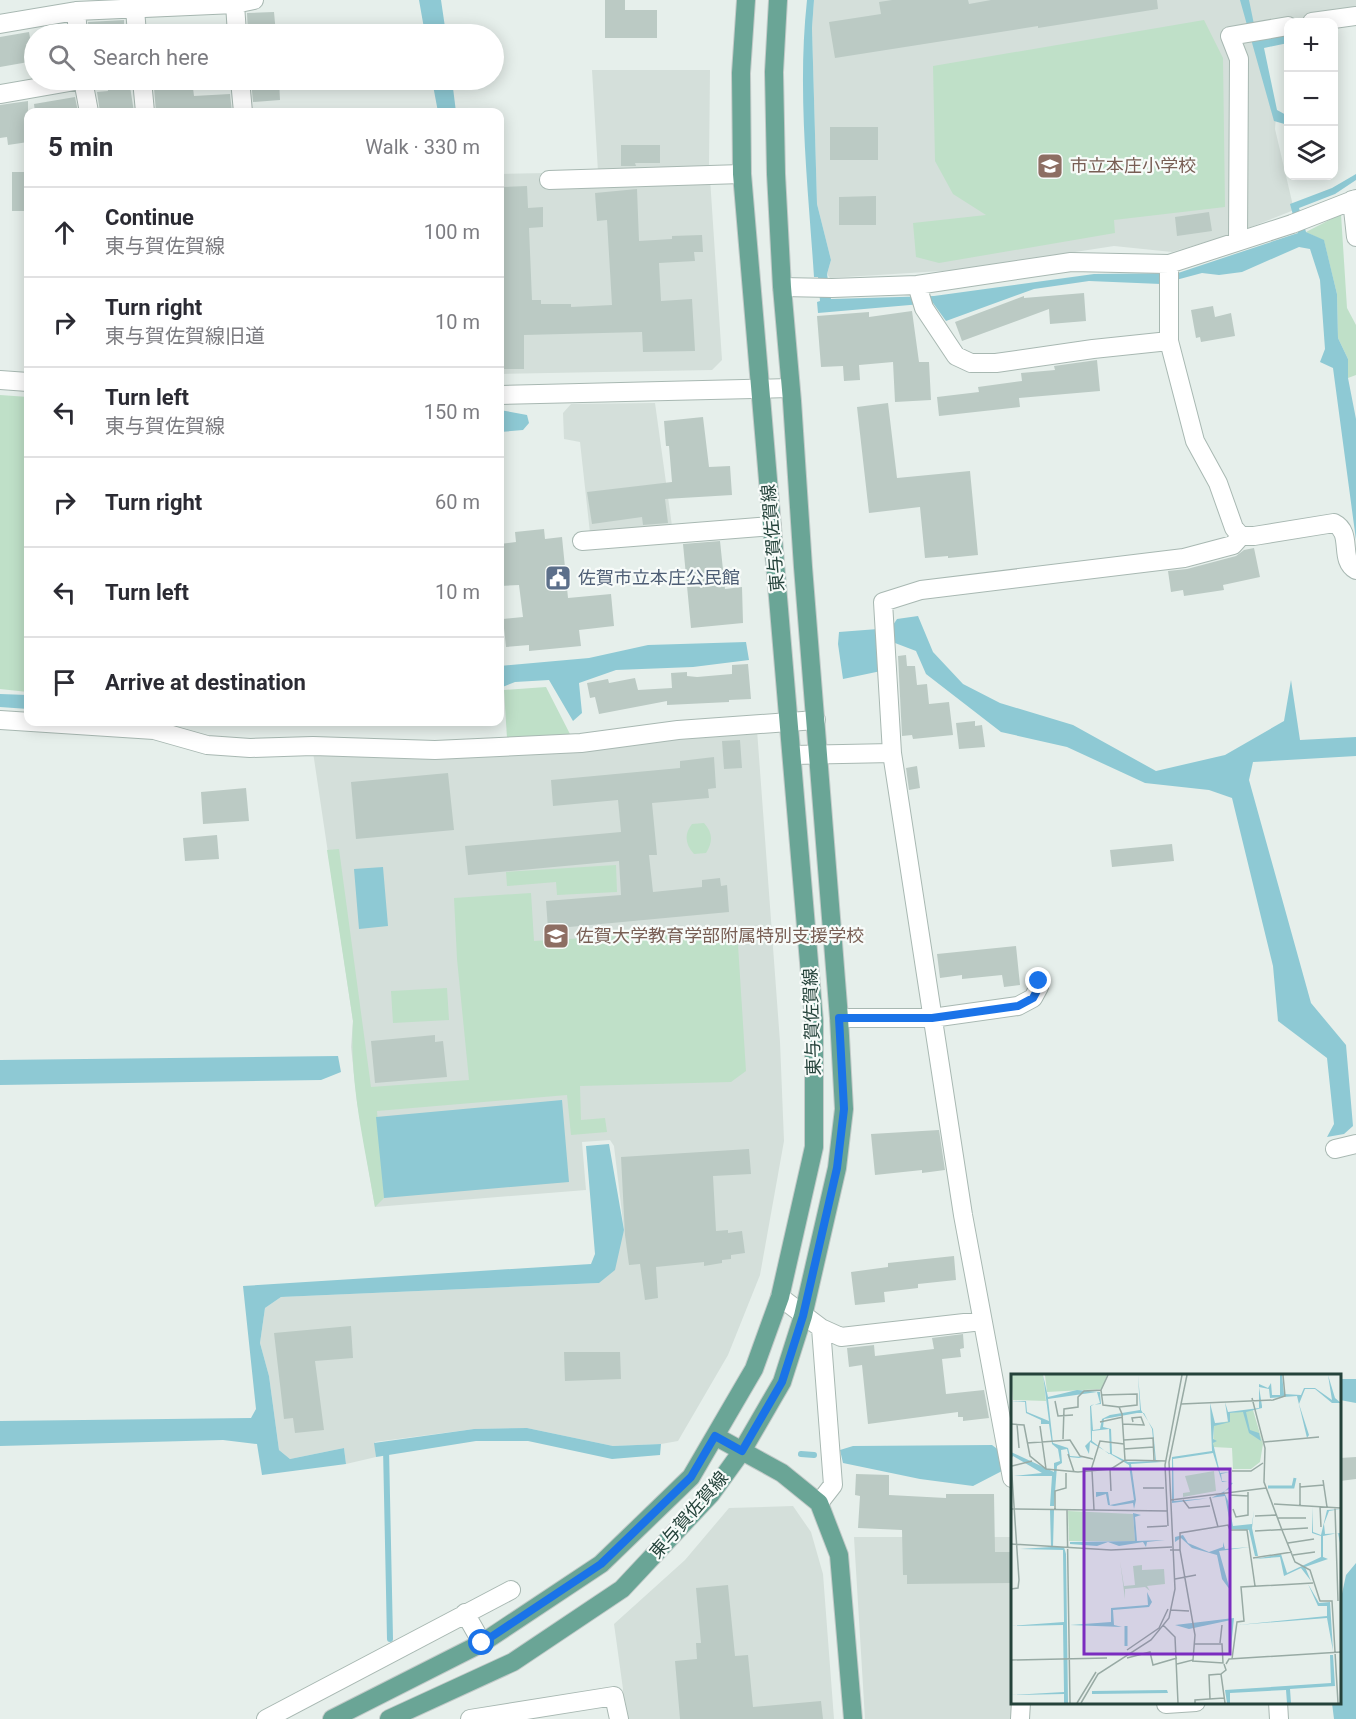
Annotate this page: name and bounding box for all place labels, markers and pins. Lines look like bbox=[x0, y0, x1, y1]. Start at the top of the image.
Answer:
school or university icon: 市立本庄小学校 bbox=[1035, 151, 1065, 181]
place label: 市立本庄小学校 bbox=[1070, 155, 1196, 176]
public building icon: 佐賀市立本庄公民館 bbox=[543, 563, 573, 593]
place label: 佐賀市立本庄公民館 bbox=[578, 567, 740, 588]
school or university icon: 佐賀大学教育学部附属特別支援学校 bbox=[541, 921, 571, 951]
place label: 佐賀大学教育学部附属特別支援学校 bbox=[576, 925, 864, 946]

